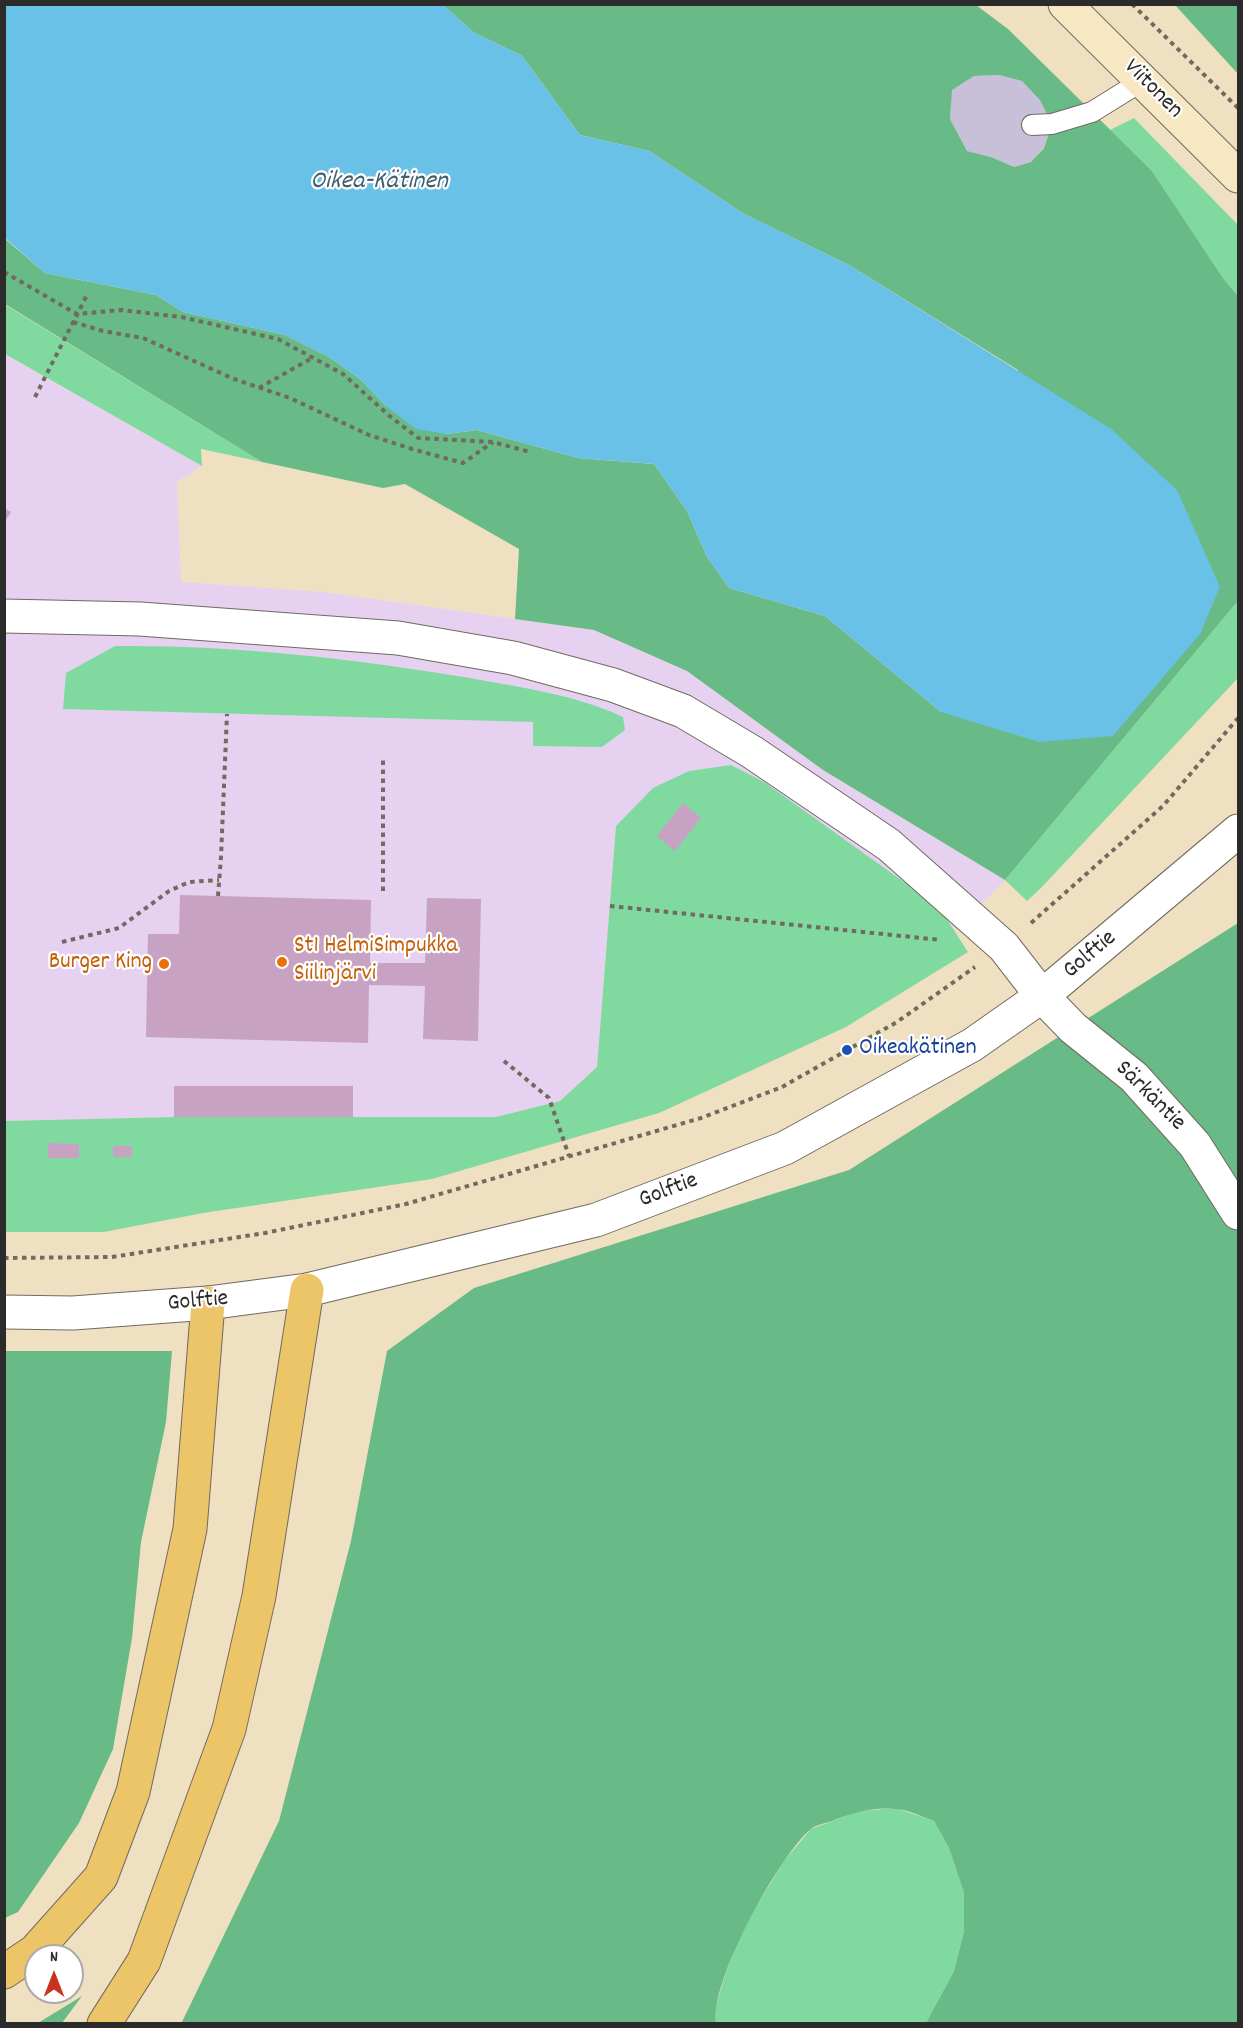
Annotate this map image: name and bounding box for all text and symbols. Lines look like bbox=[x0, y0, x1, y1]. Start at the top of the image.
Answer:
street label: Viitonen bbox=[1116, 54, 1188, 126]
water label: Oikea-Kätinen bbox=[310, 167, 448, 199]
street label: Golftie bbox=[1058, 925, 1124, 987]
place label: St1 HelmiSimpukka Siilinjärvi bbox=[294, 934, 457, 990]
place label: Burger King bbox=[49, 950, 152, 978]
marker: St1 HelmiSimpukka Siilinjärvi bbox=[275, 955, 289, 969]
marker: Burger King bbox=[157, 957, 171, 971]
place label: Oikeakätinen bbox=[859, 1036, 977, 1064]
marker: Oikeakätinen bbox=[840, 1043, 854, 1057]
street label: Särkäntie bbox=[1108, 1056, 1190, 1138]
street label: Golftie bbox=[635, 1168, 703, 1216]
street label: Golftie bbox=[166, 1286, 230, 1320]
north arrow bbox=[24, 1944, 84, 2004]
text: N bbox=[50, 1946, 58, 1969]

